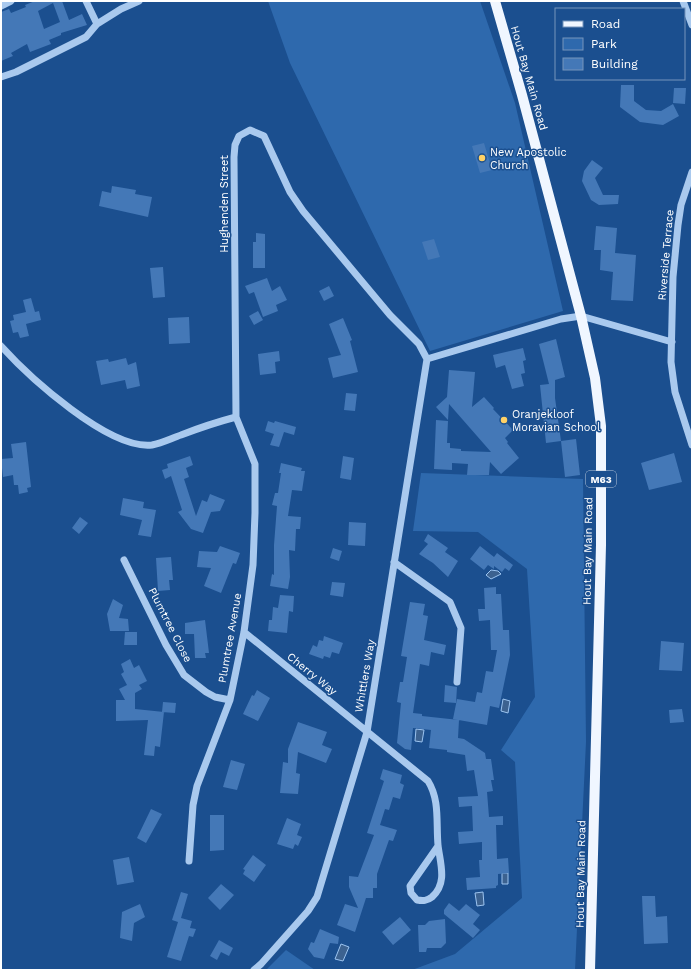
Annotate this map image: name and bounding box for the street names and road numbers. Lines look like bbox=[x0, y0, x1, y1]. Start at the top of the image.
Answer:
street label: Hout Bay Main Road bbox=[508, 24, 550, 132]
street label: Hughenden Street bbox=[218, 155, 231, 253]
street label: Riverside Terrace bbox=[656, 209, 676, 301]
road number: M63 bbox=[586, 471, 616, 487]
street label: Hout Bay Main Road bbox=[581, 497, 595, 605]
street label: Plumtree Close bbox=[146, 585, 194, 665]
street label: Plumtree Avenue bbox=[216, 592, 244, 684]
street label: Whittlers Way bbox=[352, 638, 378, 713]
street label: Cherry Way bbox=[284, 650, 340, 698]
street label: Hout Bay Main Road bbox=[574, 820, 588, 928]

